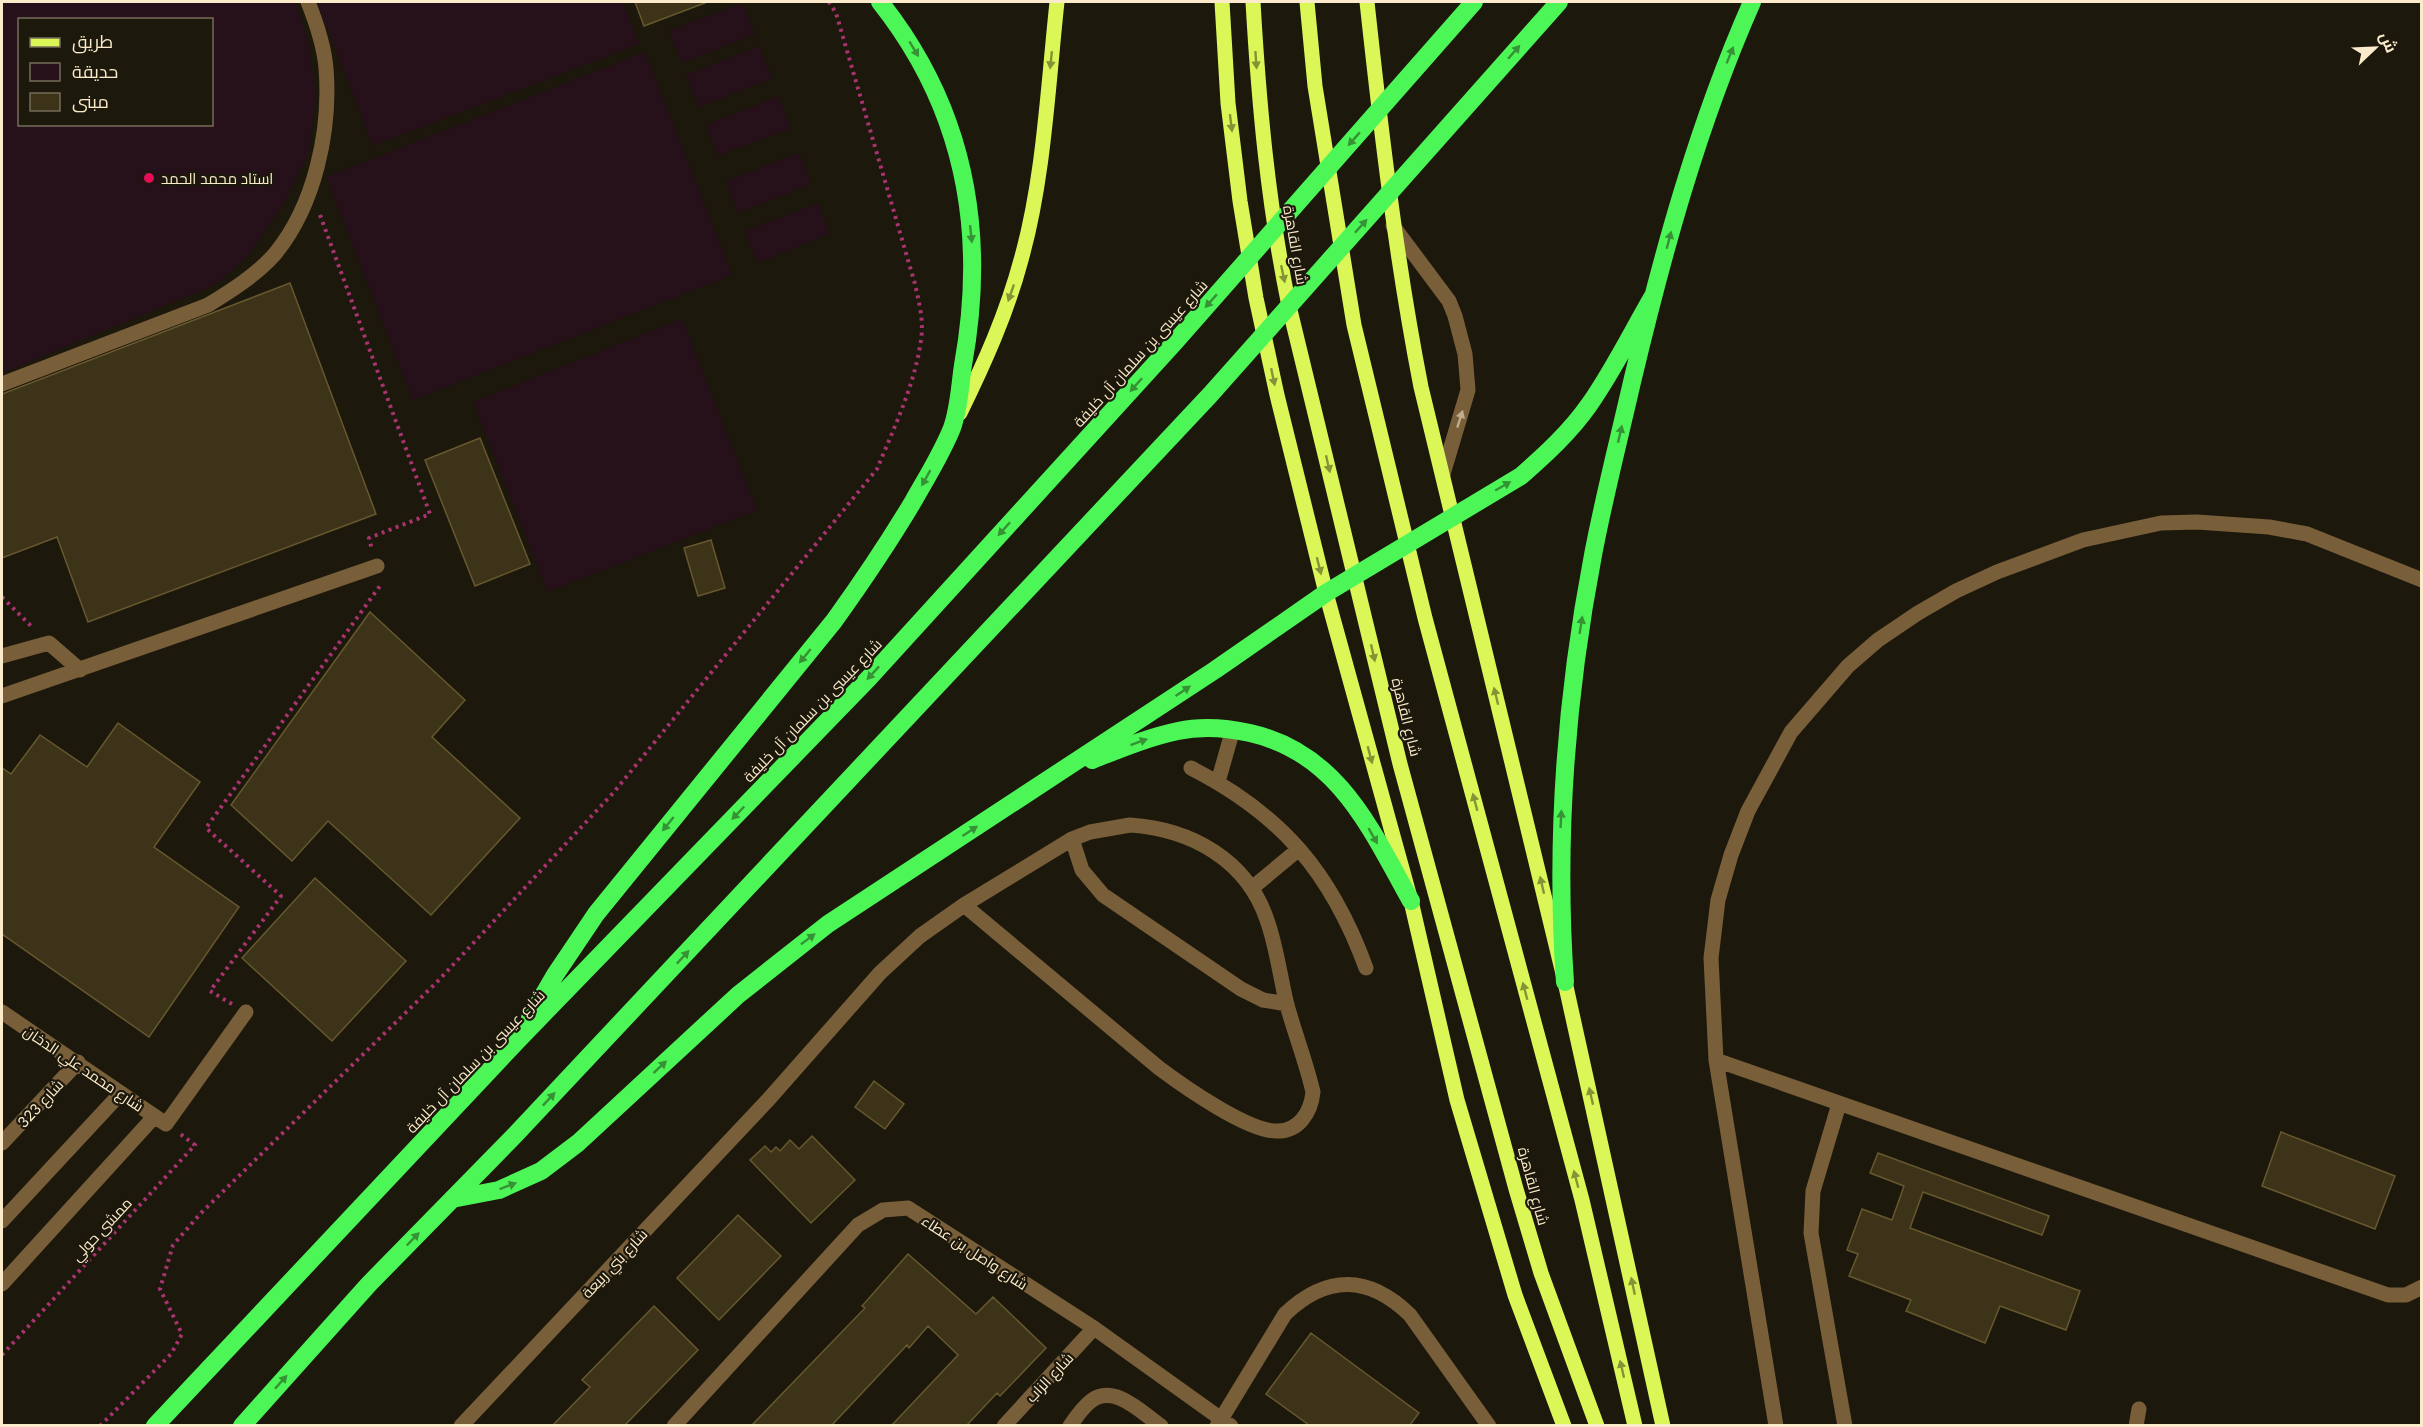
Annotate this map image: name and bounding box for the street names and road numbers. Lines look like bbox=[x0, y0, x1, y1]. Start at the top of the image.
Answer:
street label: شارع القاهرة bbox=[1277, 204, 1312, 287]
street label: شارع عيسى بن سلمان آل خليفة bbox=[1069, 276, 1213, 432]
street label: شارع عيسى بن سلمان آل خليفة bbox=[739, 635, 887, 787]
street label: شارع القاهرة bbox=[1386, 676, 1425, 759]
street label: شارع عيسى بن سلمان آل خليفة bbox=[402, 986, 550, 1138]
street label: شارع محمد علي الدخان bbox=[18, 1021, 147, 1118]
street label: شارع 323 bbox=[13, 1075, 69, 1133]
street label: شارع القاهرة bbox=[1512, 1145, 1553, 1228]
street label: ممشى حولي bbox=[67, 1193, 138, 1267]
street label: شارع واصل بن عطاء bbox=[917, 1211, 1031, 1295]
street label: شارع بني ربيعة bbox=[577, 1225, 654, 1304]
street label: شارع الزاب bbox=[1021, 1348, 1079, 1408]

